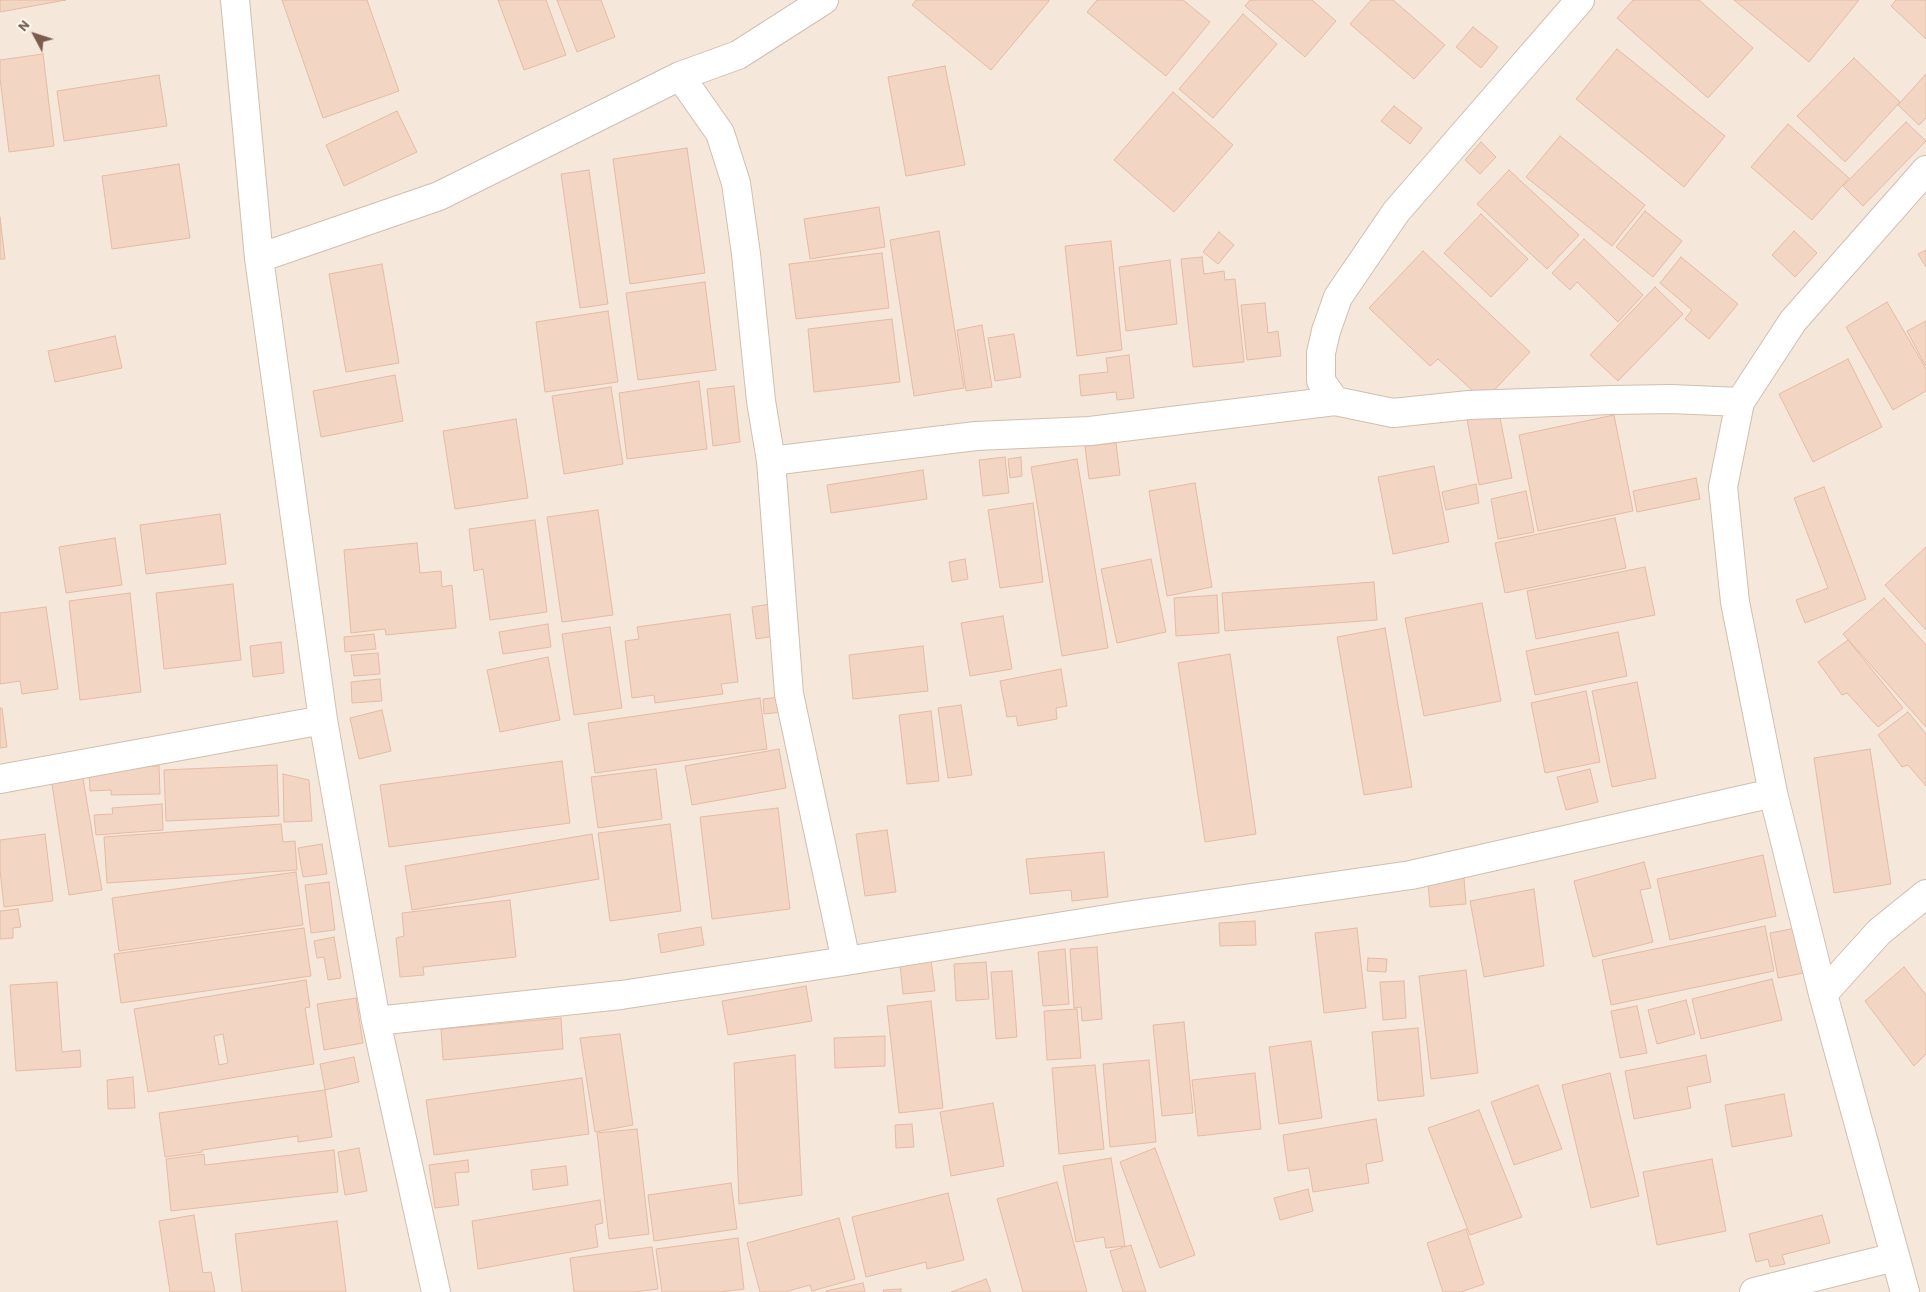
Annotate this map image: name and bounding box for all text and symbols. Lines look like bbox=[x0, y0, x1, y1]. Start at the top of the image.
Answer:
north arrow bbox=[10, 10, 60, 60]
text: N bbox=[14, 16, 33, 34]

